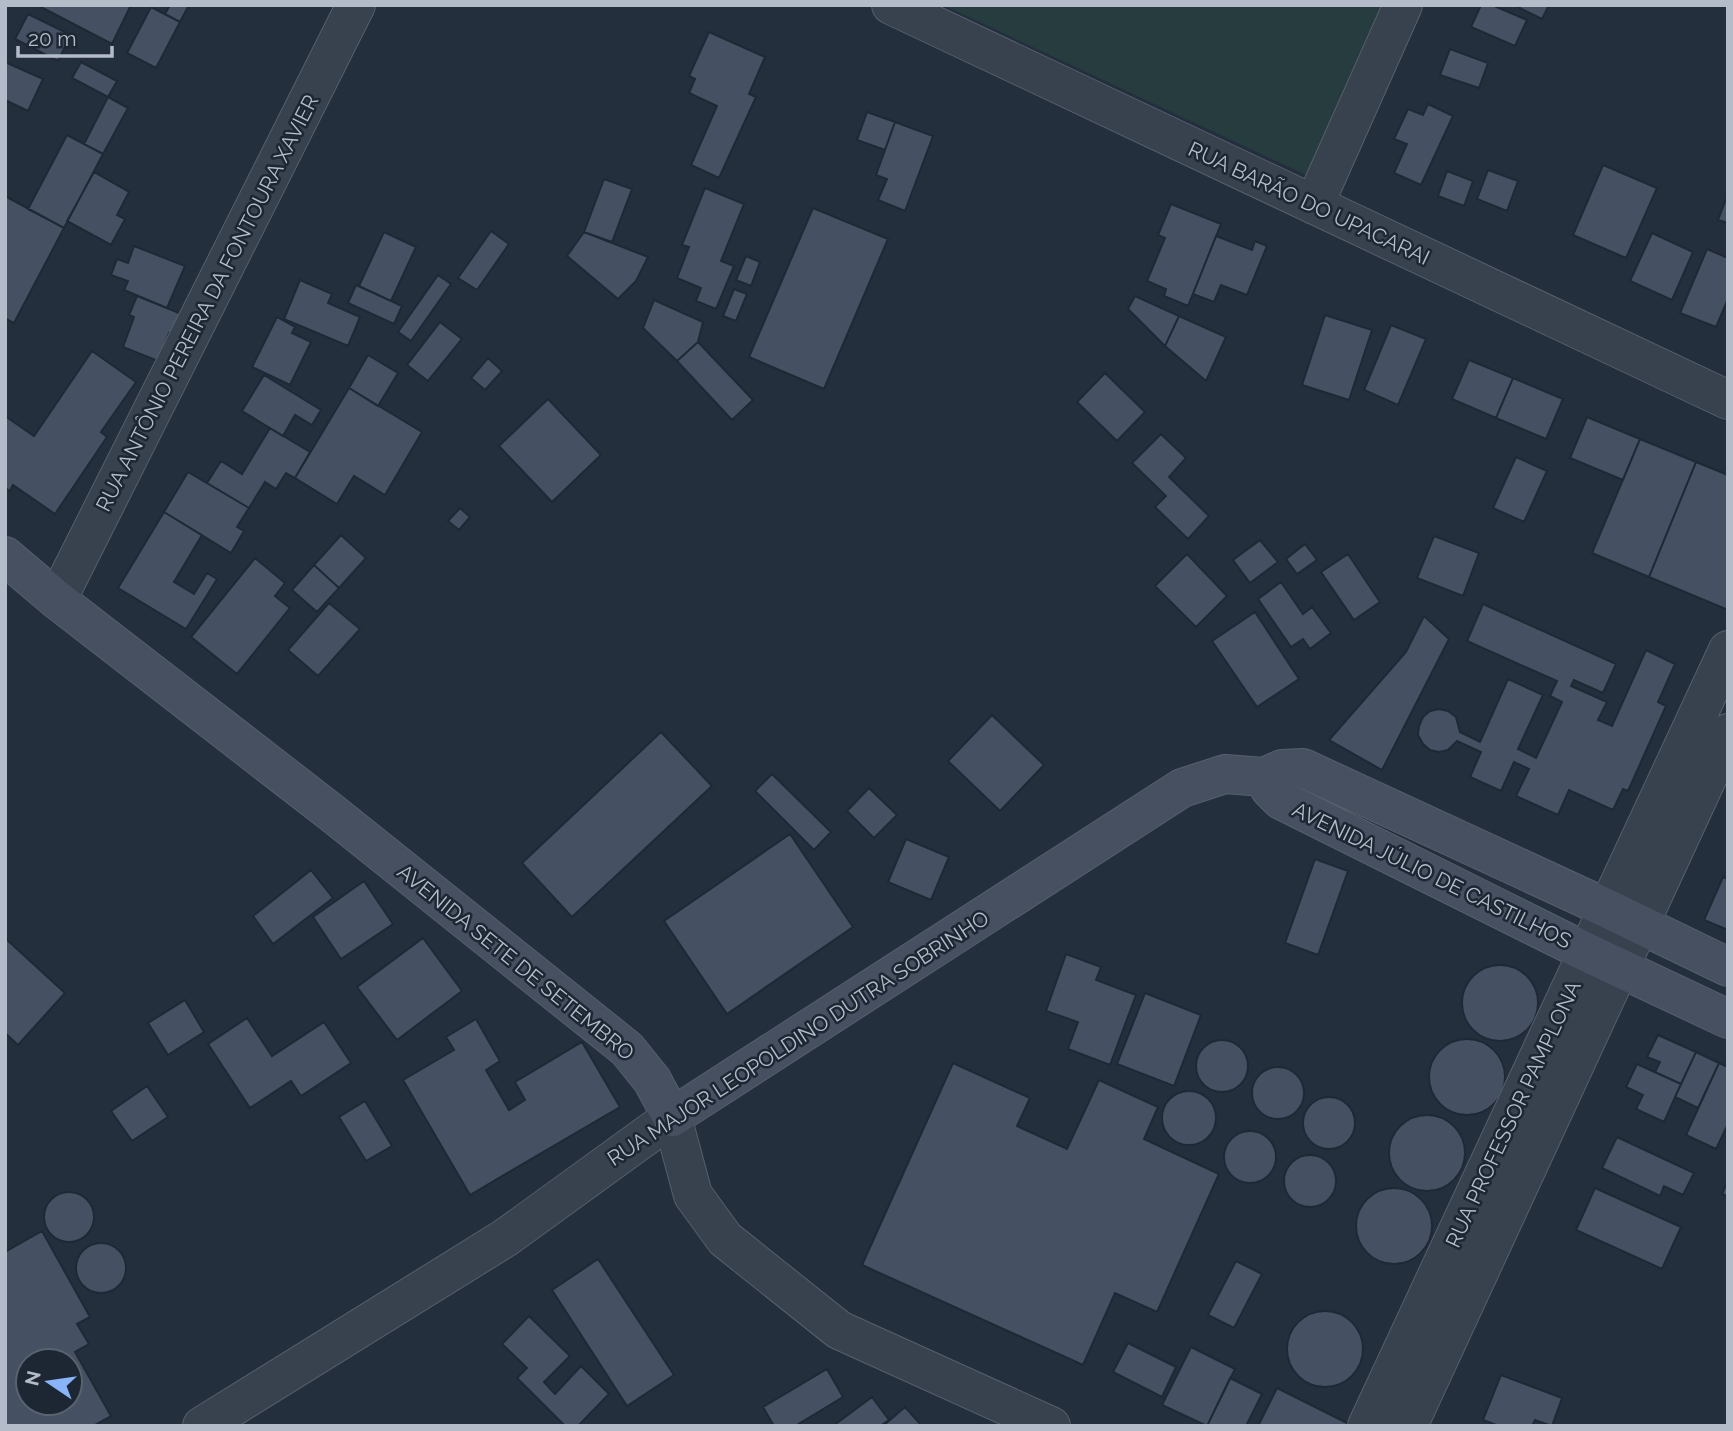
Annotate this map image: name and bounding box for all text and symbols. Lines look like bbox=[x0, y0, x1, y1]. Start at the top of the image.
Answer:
scale bar bbox=[18, 14, 112, 58]
text: 20 m bbox=[28, 26, 76, 51]
street label: RUA ANTÔNIO PEREIRA DA FONTOURA XAVIER bbox=[90, 91, 324, 515]
street label: RUA BARÃO DO UPACARAI bbox=[1184, 136, 1434, 270]
street label: AVENIDA JÚLIO DE CASTILHOS bbox=[1288, 796, 1576, 954]
street label: AVENIDA SETE DE SETEMBRO bbox=[393, 859, 639, 1065]
street label: RUA MAJOR LEOPOLDINO DUTRA SOBRINHO bbox=[603, 905, 993, 1171]
street label: RUA PROFESSOR PAMPLONA bbox=[1440, 977, 1586, 1251]
north arrow bbox=[14, 1347, 84, 1417]
text: N bbox=[20, 1369, 45, 1388]

